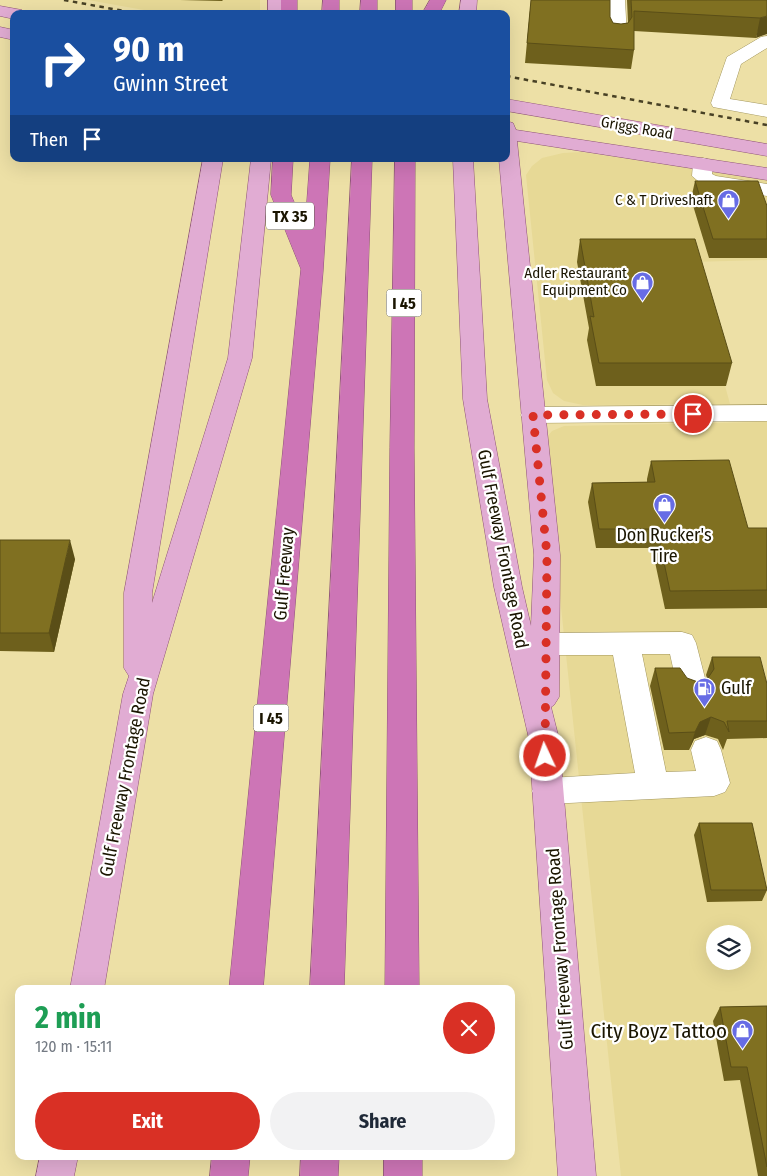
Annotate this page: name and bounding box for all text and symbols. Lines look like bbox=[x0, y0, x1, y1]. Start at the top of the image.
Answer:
text: 90 m bbox=[113, 28, 184, 70]
icon: right bbox=[30, 30, 95, 95]
text: Gwinn Street bbox=[113, 70, 228, 97]
street label: Griggs Road bbox=[600, 113, 674, 143]
icon: arrive bbox=[78, 125, 106, 153]
text: Then bbox=[30, 128, 68, 151]
shop icon: C & T Driveshaft bbox=[717, 188, 741, 219]
place label: C & T Driveshaft bbox=[615, 191, 713, 209]
road number: TX 35 bbox=[266, 202, 314, 230]
place label: Adler Restaurant Equipment Co bbox=[524, 264, 627, 299]
shop icon: Adler Restaurant Equipment Co bbox=[631, 270, 655, 301]
road number: I 45 bbox=[386, 290, 422, 316]
pin bbox=[672, 393, 714, 435]
icon: arrive bbox=[679, 400, 707, 428]
street label: Gulf Freeway Frontage Road bbox=[473, 448, 533, 650]
shop icon: Don Rucker's Tire bbox=[652, 493, 676, 524]
place label: Don Rucker's Tire bbox=[616, 524, 712, 567]
street label: Gulf Freeway bbox=[269, 527, 299, 621]
street label: Gulf Freeway Frontage Road bbox=[95, 676, 155, 878]
fuel station icon: Gulf bbox=[693, 676, 717, 707]
place label: Gulf bbox=[721, 677, 752, 699]
road number: I 45 bbox=[254, 704, 288, 731]
position arrow bbox=[518, 729, 570, 781]
street label: Gulf Freeway Frontage Road bbox=[542, 847, 578, 1051]
map controls bbox=[706, 925, 751, 970]
button: layers bbox=[706, 925, 751, 970]
text: 2 min bbox=[35, 1000, 102, 1036]
button: close bbox=[443, 1002, 495, 1054]
place label: City Boyz Tattoo bbox=[590, 1018, 727, 1044]
shop icon: City Boyz Tattoo bbox=[731, 1019, 755, 1050]
text: 120 m · 15:11 bbox=[35, 1037, 112, 1056]
button: Exit bbox=[35, 1092, 260, 1150]
button: Share bbox=[270, 1092, 495, 1150]

